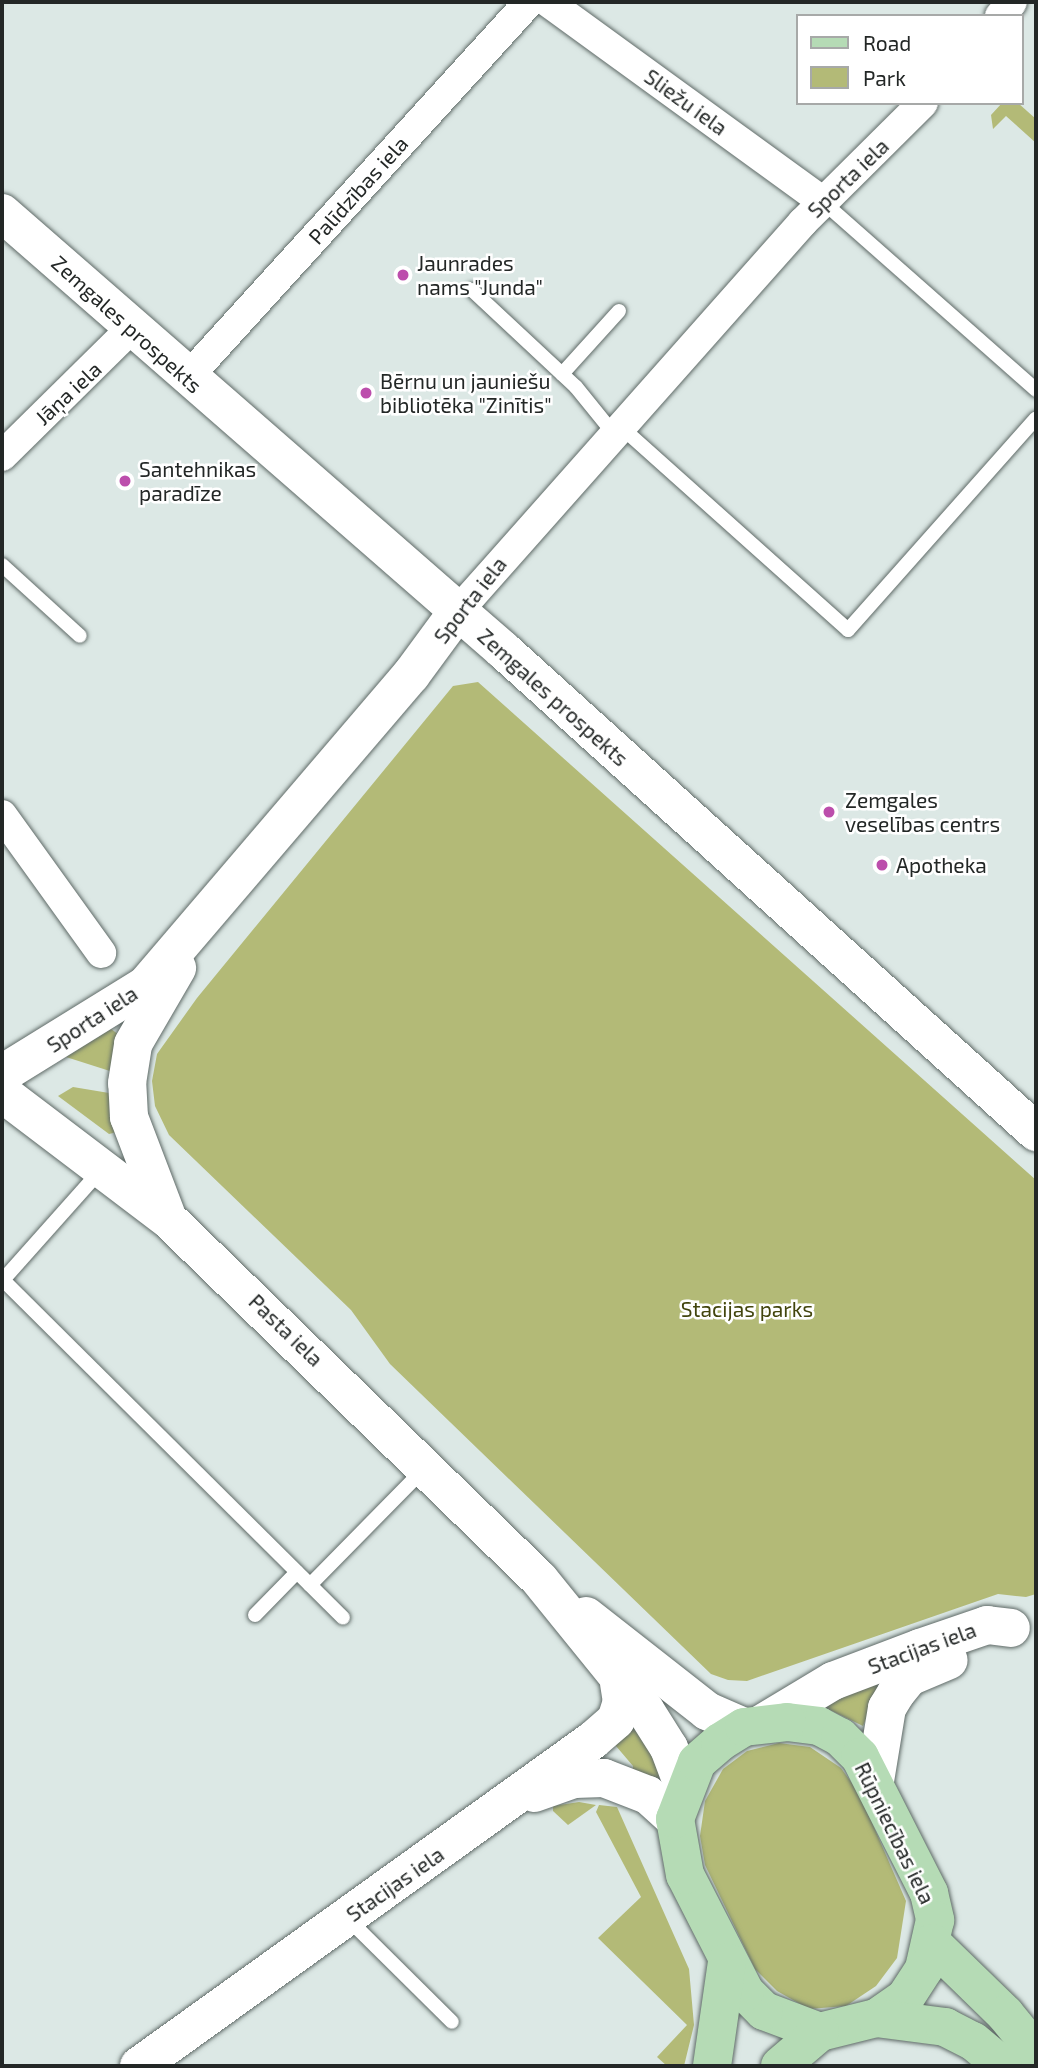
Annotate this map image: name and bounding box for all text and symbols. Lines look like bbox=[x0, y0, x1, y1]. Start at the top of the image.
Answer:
legend bbox=[796, 14, 1024, 105]
text: Road bbox=[863, 30, 911, 55]
street label: Sliežu iela bbox=[640, 64, 732, 140]
text: Park bbox=[863, 65, 906, 90]
street label: Palīdzības iela bbox=[303, 131, 413, 249]
street label: Sporta iela bbox=[802, 133, 894, 223]
street label: Zemgales prospekts bbox=[47, 250, 207, 398]
place label: Jaunrades nams "Junda" bbox=[417, 250, 543, 300]
marker: Jaunrades nams "Junda" bbox=[395, 267, 411, 283]
street label: Jāņa iela bbox=[30, 356, 106, 430]
place label: Bērnu un jauniešu bibliotēka "Zinītis" bbox=[380, 368, 552, 418]
marker: Bērnu un jauniešu bibliotēka "Zinītis" bbox=[358, 385, 374, 401]
place label: Santehnikas paradīze bbox=[139, 456, 256, 506]
marker: Santehnikas paradīze bbox=[117, 473, 133, 489]
street label: Sporta iela bbox=[428, 552, 512, 648]
street label: Zemgales prospekts bbox=[473, 623, 633, 771]
place label: Zemgales veselības centrs bbox=[845, 787, 1000, 837]
marker: Zemgales veselības centrs bbox=[819, 802, 839, 822]
place label: Apotheka bbox=[896, 852, 987, 878]
marker: Apotheka bbox=[874, 857, 890, 873]
street label: Sporta iela bbox=[42, 980, 142, 1058]
street label: Pasta iela bbox=[244, 1289, 328, 1371]
park label: Stacijas parks bbox=[681, 1296, 813, 1322]
street label: Stacijas iela bbox=[865, 1617, 979, 1679]
street label: Rūpniecības iela bbox=[850, 1758, 940, 1908]
street label: Stacijas iela bbox=[341, 1841, 449, 1927]

